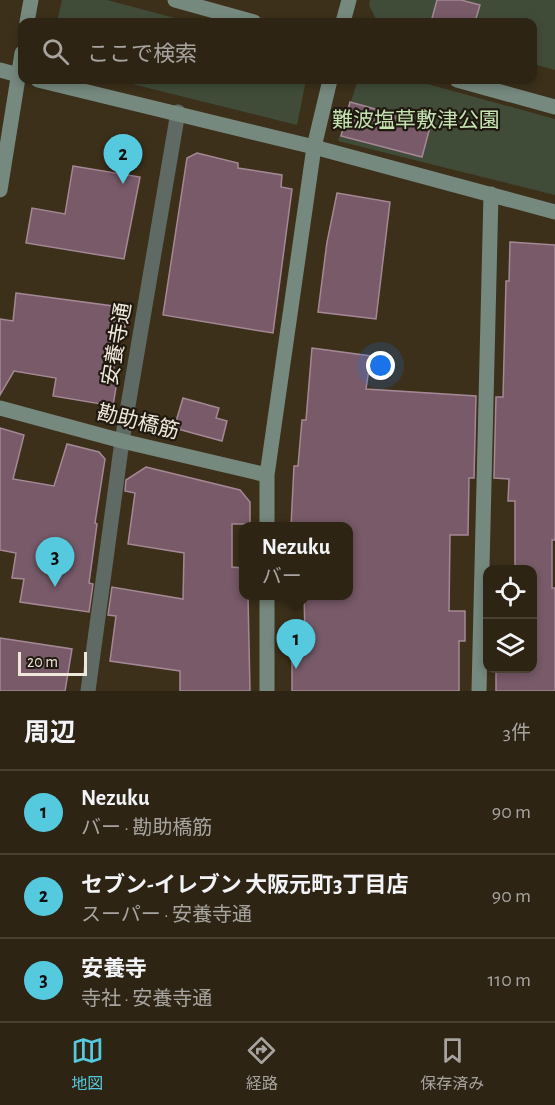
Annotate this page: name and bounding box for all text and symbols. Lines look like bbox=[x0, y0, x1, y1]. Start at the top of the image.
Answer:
search box bbox=[18, 18, 537, 84]
icon: search bbox=[39, 35, 72, 68]
text: ここで検索 bbox=[87, 43, 197, 65]
park label: 難波塩草敷津公園 bbox=[332, 109, 500, 131]
pin: 2 bbox=[104, 134, 142, 184]
street label: 安養寺通 bbox=[98, 301, 135, 387]
your location bbox=[366, 351, 395, 380]
street label: 勘助橋筋 bbox=[95, 401, 182, 442]
popup bbox=[239, 522, 353, 600]
text: Nezuku bbox=[262, 536, 330, 558]
pin: 3 bbox=[36, 538, 74, 587]
map controls bbox=[483, 565, 537, 673]
button: locate bbox=[483, 565, 537, 619]
text: バー bbox=[262, 567, 302, 587]
button: layers bbox=[483, 619, 537, 673]
pin: 1 bbox=[276, 620, 316, 669]
scale bar bbox=[18, 649, 87, 676]
text: 20 m bbox=[27, 654, 58, 670]
text: 周辺 bbox=[24, 720, 76, 746]
text: 3件 bbox=[503, 723, 531, 743]
text: Nezuku bbox=[81, 787, 149, 809]
text: 1 bbox=[40, 802, 47, 822]
text: 90 m bbox=[492, 802, 531, 822]
text: バー · 勘助橋筋 bbox=[81, 818, 212, 838]
text: セブン-イレブン 大阪元町3丁目店 bbox=[81, 874, 409, 896]
text: 2 bbox=[39, 886, 48, 906]
text: 90 m bbox=[492, 886, 531, 906]
text: スーパー · 安養寺通 bbox=[81, 905, 252, 925]
text: 安養寺 bbox=[81, 958, 147, 980]
text: 3 bbox=[39, 970, 48, 990]
text: 110 m bbox=[487, 970, 531, 990]
text: 寺社 · 安養寺通 bbox=[81, 989, 212, 1009]
tab: 地図 bbox=[71, 1034, 104, 1094]
tab: 経路 bbox=[245, 1034, 278, 1094]
tab: 保存済み bbox=[420, 1034, 484, 1094]

